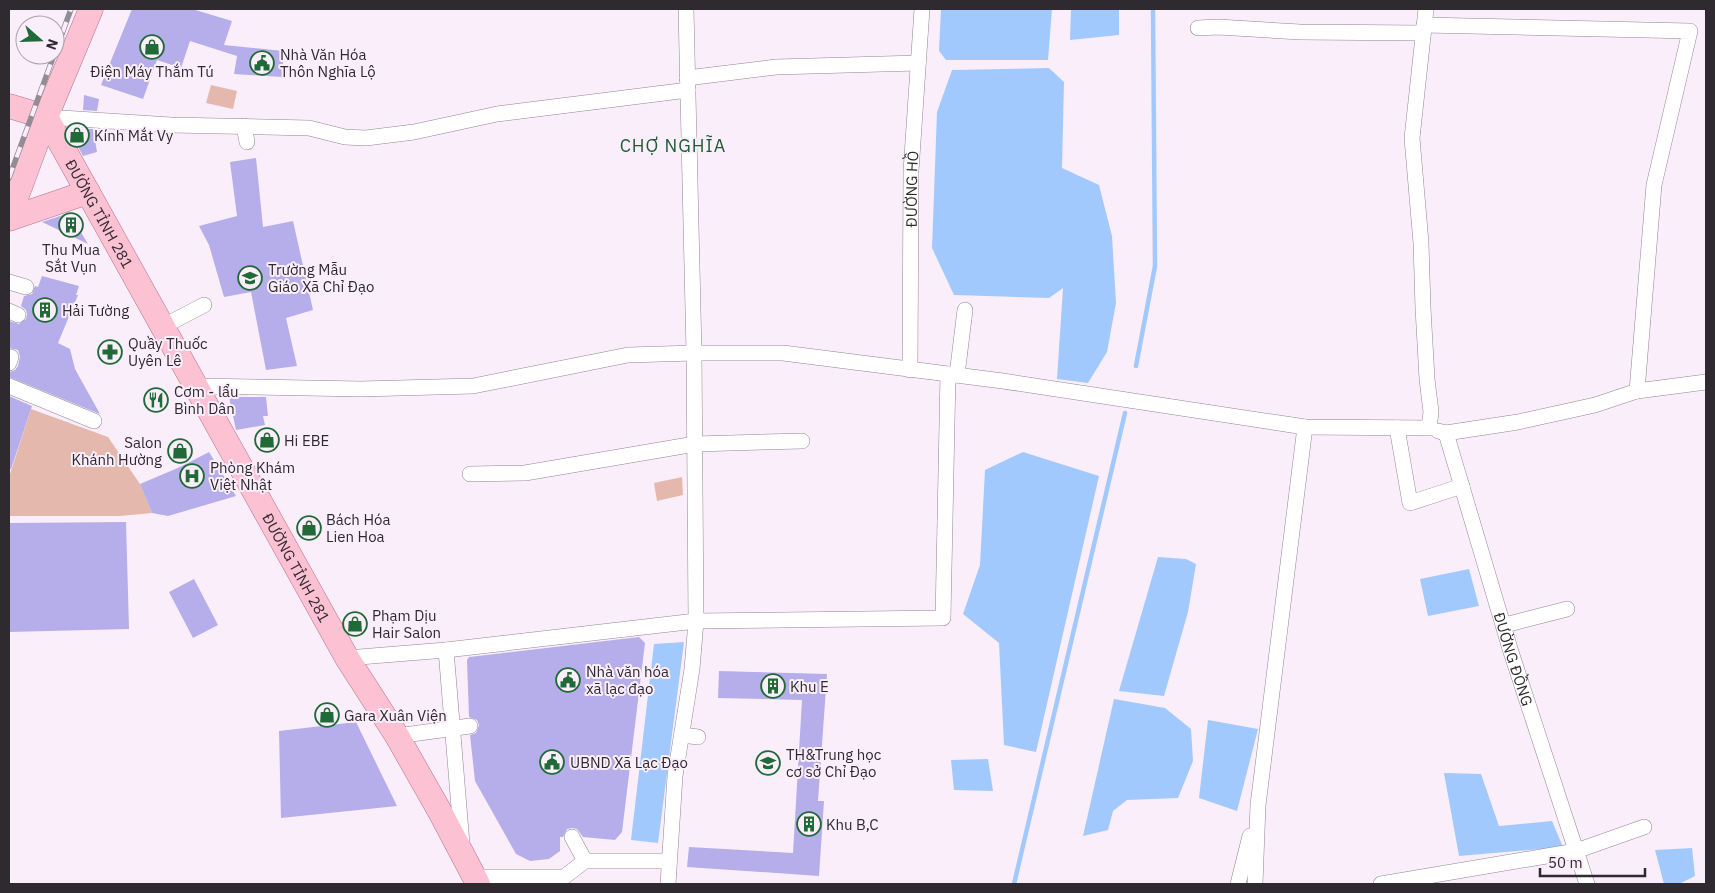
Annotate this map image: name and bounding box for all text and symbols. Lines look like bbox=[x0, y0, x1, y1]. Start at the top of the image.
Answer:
north arrow bbox=[15, 15, 65, 65]
shop icon: Điện Máy Thắm Tú bbox=[139, 34, 165, 60]
text: N bbox=[42, 37, 62, 52]
place label: Nhà Văn Hóa Thôn Nghĩa Lộ bbox=[280, 45, 376, 81]
public building icon: Nhà Văn Hóa Thôn Nghĩa Lộ bbox=[249, 50, 275, 76]
place label: Điện Máy Thắm Tú bbox=[90, 62, 214, 81]
shop icon: Kính Mắt Vy bbox=[64, 122, 90, 148]
place label: Kính Mắt Vy bbox=[94, 126, 174, 145]
district label: CHỢ NGHĨA bbox=[620, 134, 726, 157]
street label: ĐƯỜNG HỒ bbox=[900, 150, 922, 227]
street label: ĐƯỜNG TỈNH 281 bbox=[62, 156, 138, 271]
building icon: Thu Mua Sắt Vụn bbox=[58, 212, 84, 238]
place label: Thu Mua Sắt Vụn bbox=[42, 240, 100, 276]
place label: Trường Mẫu Giáo Xã Chỉ Đạo bbox=[268, 260, 374, 296]
school or university icon: Trường Mẫu Giáo Xã Chỉ Đạo bbox=[237, 265, 263, 291]
building icon: Hải Tường bbox=[32, 297, 58, 323]
place label: Hải Tường bbox=[62, 301, 129, 320]
place label: Quầy Thuốc Uyên Lê bbox=[128, 334, 208, 370]
pharmacy icon: Quầy Thuốc Uyên Lê bbox=[97, 339, 123, 365]
place label: Cơm - lẩu Bình Dân bbox=[174, 382, 239, 418]
restaurant icon: Cơm - lẩu Bình Dân bbox=[143, 387, 169, 413]
shop icon: Hi EBE bbox=[254, 427, 280, 453]
place label: Hi EBE bbox=[284, 431, 329, 450]
place label: Salon Khánh Hường bbox=[71, 433, 162, 469]
shop icon: Salon Khánh Hường bbox=[167, 438, 193, 464]
place label: Phòng Khám Việt Nhật bbox=[210, 458, 295, 494]
hospital icon: Phòng Khám Việt Nhật bbox=[179, 463, 205, 489]
street label: ĐƯỜNG TỈNH 281 bbox=[259, 510, 335, 625]
place label: Bách Hóa Lien Hoa bbox=[326, 510, 390, 546]
shop icon: Bách Hóa Lien Hoa bbox=[296, 515, 322, 541]
place label: Phạm Dịu Hair Salon bbox=[372, 606, 441, 642]
street label: ĐƯỜNG ĐỒNG bbox=[1490, 610, 1538, 708]
shop icon: Phạm Dịu Hair Salon bbox=[342, 611, 368, 637]
place label: Nhà văn hóa xã lạc đạo bbox=[586, 662, 669, 698]
public building icon: Nhà văn hóa xã lạc đạo bbox=[555, 667, 581, 693]
building icon: Khu E bbox=[760, 673, 786, 699]
place label: Khu E bbox=[790, 677, 829, 696]
shop icon: Gara Xuân Viện bbox=[314, 702, 340, 728]
place label: Gara Xuân Viện bbox=[344, 706, 447, 725]
place label: TH&Trung học cơ sở Chỉ Đạo bbox=[786, 745, 882, 781]
public building icon: UBND Xã Lạc Đạo bbox=[539, 749, 565, 775]
school or university icon: TH&Trung học cơ sở Chỉ Đạo bbox=[755, 750, 781, 776]
place label: UBND Xã Lạc Đạo bbox=[570, 753, 688, 772]
building icon: Khu B,C bbox=[796, 811, 822, 837]
place label: Khu B,C bbox=[826, 815, 879, 834]
scale bar bbox=[1540, 846, 1645, 878]
text: 50 m bbox=[1548, 853, 1583, 872]

